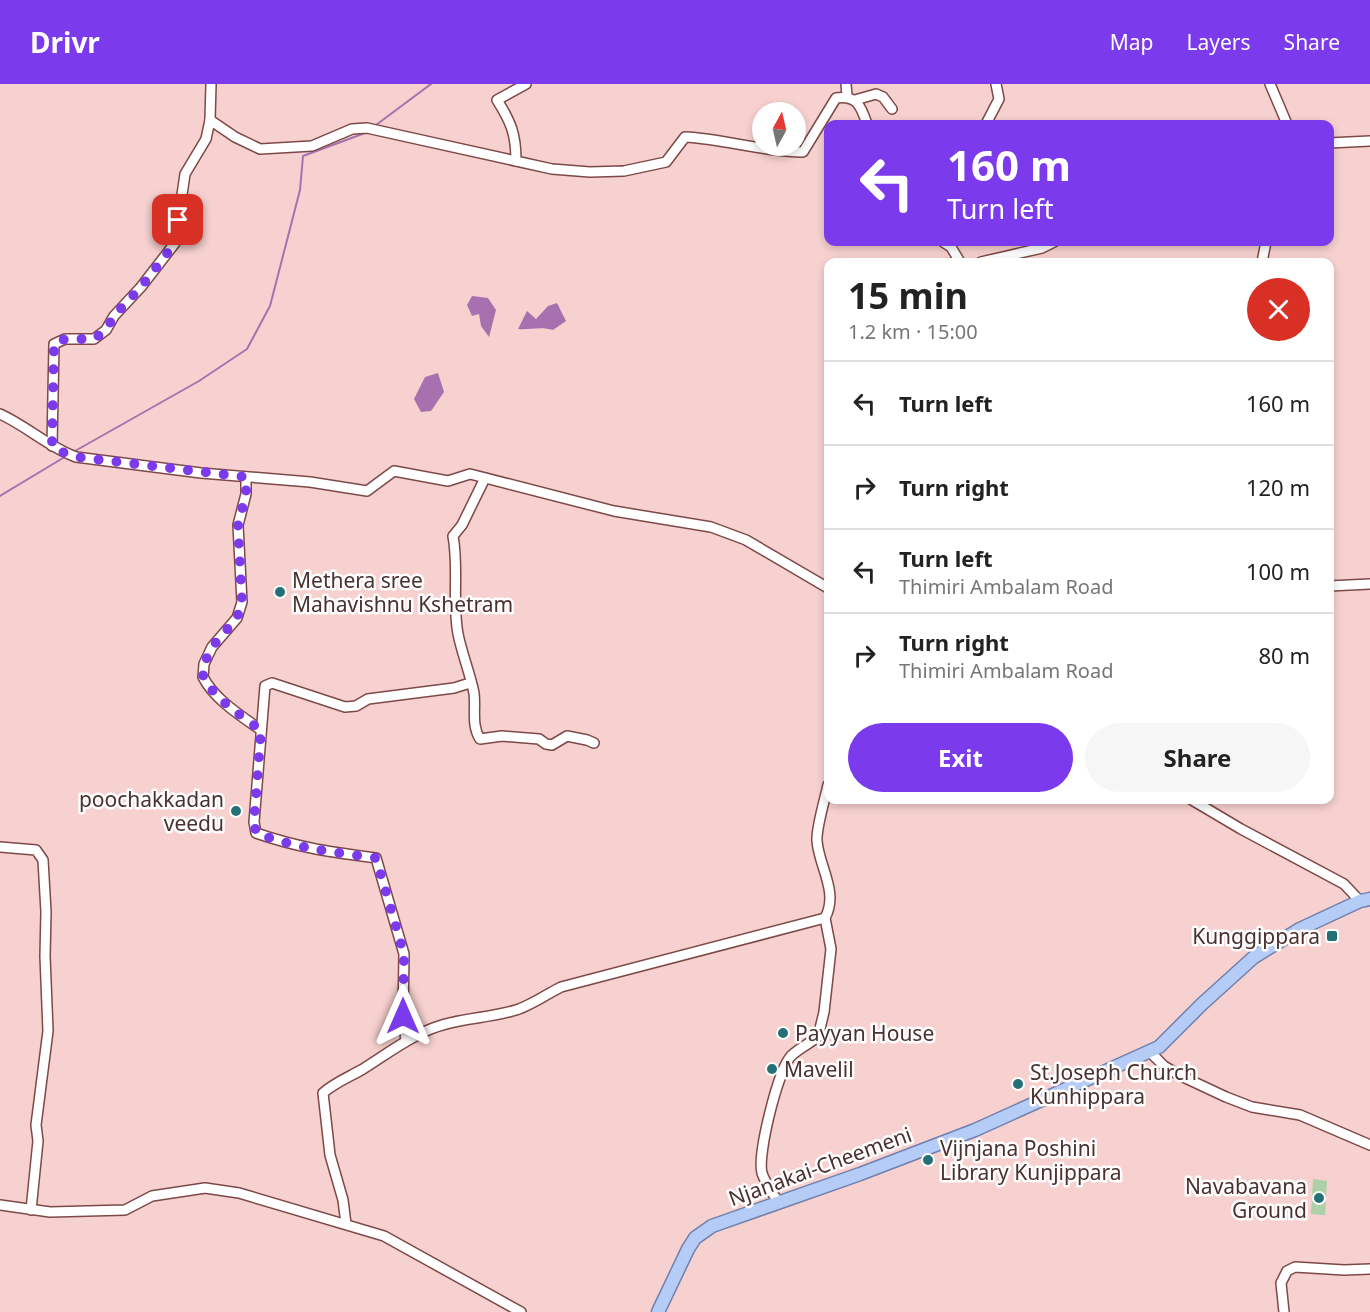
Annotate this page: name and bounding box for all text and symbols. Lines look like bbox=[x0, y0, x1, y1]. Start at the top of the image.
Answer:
text: Drivr bbox=[30, 23, 100, 61]
text: Map bbox=[1110, 28, 1154, 56]
text: Layers bbox=[1187, 28, 1251, 56]
text: Share bbox=[1284, 28, 1340, 56]
north arrow bbox=[752, 102, 806, 156]
map controls bbox=[752, 102, 806, 156]
text: 160 m bbox=[947, 136, 1071, 193]
icon: left bbox=[848, 144, 926, 222]
text: Turn left bbox=[947, 190, 1053, 227]
pin bbox=[152, 194, 203, 245]
icon: arrive bbox=[161, 203, 194, 236]
text: 15 min bbox=[848, 271, 968, 320]
button: close bbox=[1247, 278, 1310, 341]
text: 1.2 km · 15:00 bbox=[848, 318, 978, 345]
icon: left bbox=[848, 387, 881, 420]
text: Turn left bbox=[899, 388, 993, 418]
text: 160 m bbox=[1246, 388, 1310, 418]
icon: right bbox=[848, 471, 881, 504]
text: Turn right bbox=[899, 472, 1009, 502]
text: 120 m bbox=[1246, 472, 1310, 502]
text: Turn left bbox=[899, 543, 993, 573]
icon: left bbox=[848, 555, 881, 588]
text: 100 m bbox=[1246, 556, 1310, 586]
place label: Methera sree Mahavishnu Kshetram bbox=[292, 566, 513, 618]
text: Thimiri Ambalam Road bbox=[899, 573, 1113, 600]
marker: Methera sree Mahavishnu Kshetram bbox=[273, 585, 287, 599]
text: Turn right bbox=[899, 627, 1009, 657]
icon: right bbox=[848, 639, 881, 672]
text: 80 m bbox=[1259, 640, 1310, 670]
text: Thimiri Ambalam Road bbox=[899, 657, 1113, 684]
button: Exit bbox=[848, 723, 1073, 792]
button: Share bbox=[1085, 723, 1310, 792]
place label: poochakkadan veedu bbox=[79, 785, 224, 837]
marker: poochakkadan veedu bbox=[229, 804, 243, 818]
place label: Kunggippara bbox=[1192, 922, 1320, 950]
marker: Kunggippara bbox=[1325, 929, 1339, 943]
position arrow bbox=[371, 984, 435, 1048]
place label: Payyan House bbox=[795, 1019, 934, 1047]
marker: Payyan House bbox=[776, 1026, 790, 1040]
place label: Mavelil bbox=[784, 1055, 854, 1083]
place label: St.Joseph Church Kunhippara bbox=[1030, 1058, 1197, 1110]
marker: Mavelil bbox=[765, 1062, 779, 1076]
marker: St.Joseph Church Kunhippara bbox=[1011, 1077, 1025, 1091]
street label: Njanakai-Cheemeni bbox=[725, 1120, 915, 1212]
place label: Vijnjana Poshini Library Kunjippara bbox=[940, 1134, 1122, 1186]
marker: Vijnjana Poshini Library Kunjippara bbox=[921, 1153, 935, 1167]
place label: Navabavana Ground bbox=[1185, 1172, 1307, 1224]
marker: Navabavana Ground bbox=[1312, 1191, 1326, 1205]

